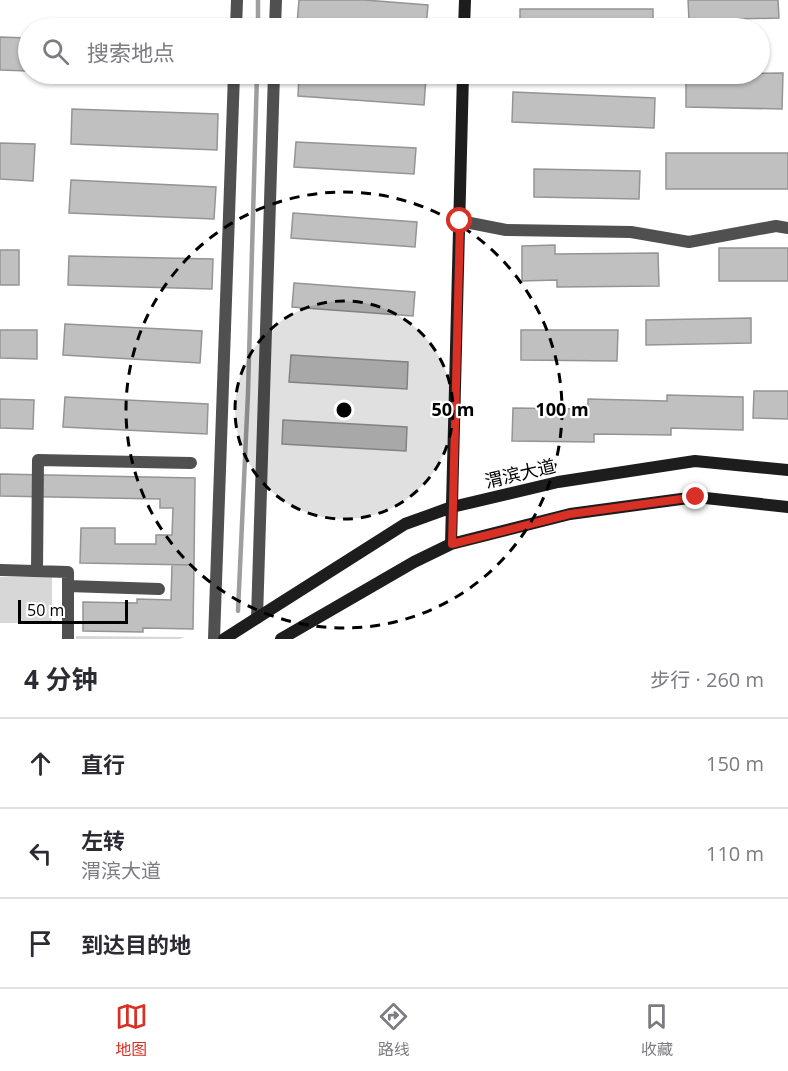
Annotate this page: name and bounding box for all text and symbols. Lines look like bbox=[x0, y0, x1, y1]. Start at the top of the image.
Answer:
search box bbox=[18, 18, 770, 84]
icon: search bbox=[39, 35, 72, 68]
text: 搜索地点 bbox=[87, 37, 175, 67]
route start bbox=[446, 207, 472, 233]
text: 50 m bbox=[432, 397, 474, 421]
text: 100 m bbox=[535, 397, 589, 421]
centre of rings bbox=[334, 400, 354, 420]
street label: 渭滨大道 bbox=[482, 453, 558, 493]
route end bbox=[682, 483, 708, 509]
scale bar bbox=[18, 597, 128, 624]
text: 50 m bbox=[27, 599, 64, 621]
text: 4 分钟 bbox=[24, 661, 98, 697]
text: 步行 · 260 m bbox=[650, 666, 764, 693]
icon: ahead bbox=[24, 747, 57, 780]
text: 直行 bbox=[81, 749, 125, 779]
text: 150 m bbox=[706, 750, 764, 777]
text: 左转 bbox=[81, 825, 125, 855]
icon: left bbox=[24, 837, 57, 870]
text: 110 m bbox=[706, 840, 764, 867]
text: 渭滨大道 bbox=[81, 857, 161, 884]
icon: arrive bbox=[24, 927, 57, 960]
text: 到达目的地 bbox=[81, 929, 191, 959]
tab: 地图 bbox=[115, 1000, 148, 1060]
tab: 路线 bbox=[377, 1000, 410, 1060]
tab: 收藏 bbox=[640, 1000, 673, 1060]

